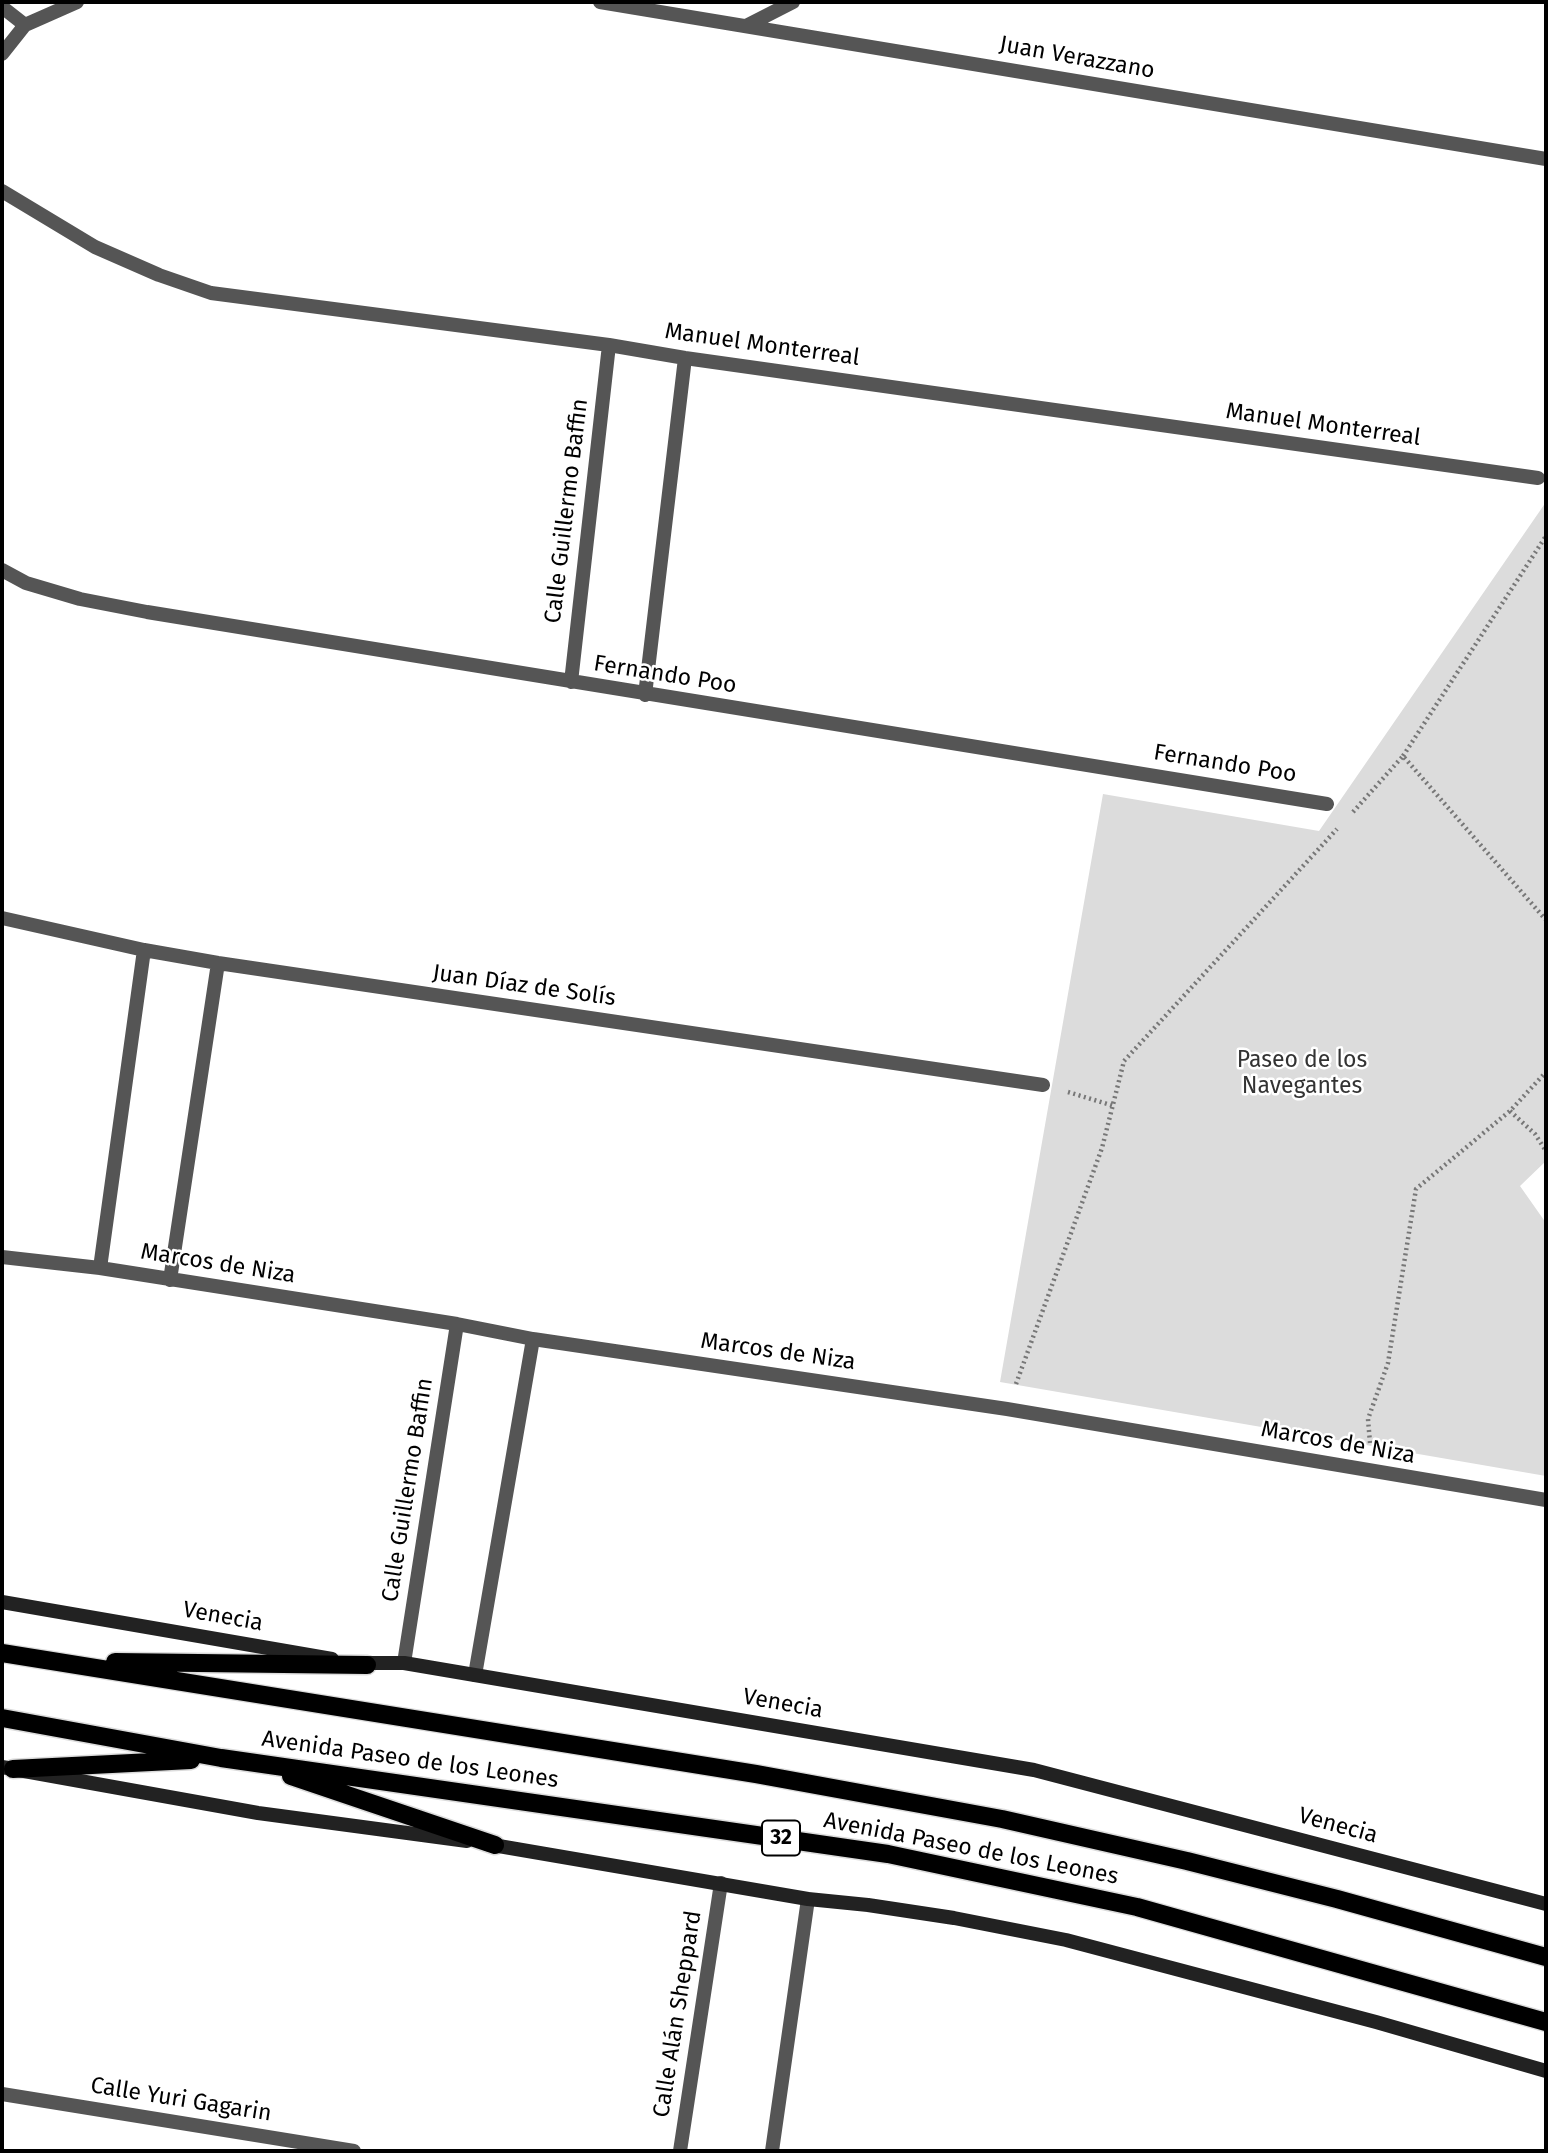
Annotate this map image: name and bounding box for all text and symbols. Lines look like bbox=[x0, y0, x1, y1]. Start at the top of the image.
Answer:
street label: Juan Verazzano bbox=[997, 31, 1157, 85]
street label: Manuel Monterreal bbox=[663, 318, 861, 372]
street label: Calle Guillermo Baffin bbox=[540, 397, 594, 625]
street label: Manuel Monterreal bbox=[1224, 398, 1422, 452]
street label: Fernando Poo bbox=[592, 650, 738, 700]
street label: Fernando Poo bbox=[1152, 739, 1298, 789]
street label: Juan Díaz de Solís bbox=[431, 959, 617, 1013]
park label: Paseo de los Navegantes bbox=[1237, 1047, 1367, 1101]
street label: Marcos de Niza bbox=[139, 1238, 297, 1290]
street label: Marcos de Niza bbox=[699, 1327, 857, 1377]
street label: Calle Guillermo Baffin bbox=[377, 1376, 439, 1604]
street label: Marcos de Niza bbox=[1259, 1416, 1417, 1470]
street label: Venecia bbox=[181, 1596, 265, 1638]
street label: Venecia bbox=[741, 1683, 825, 1725]
street label: Avenida Paseo de los Leones bbox=[260, 1726, 560, 1794]
street label: Venecia bbox=[1295, 1802, 1381, 1850]
street label: Avenida Paseo de los Leones bbox=[821, 1807, 1121, 1891]
road number: 32 bbox=[762, 1820, 800, 1856]
street label: Calle Alán Sheppard bbox=[648, 1909, 708, 2119]
street label: Calle Yuri Gagarin bbox=[88, 2072, 274, 2128]

